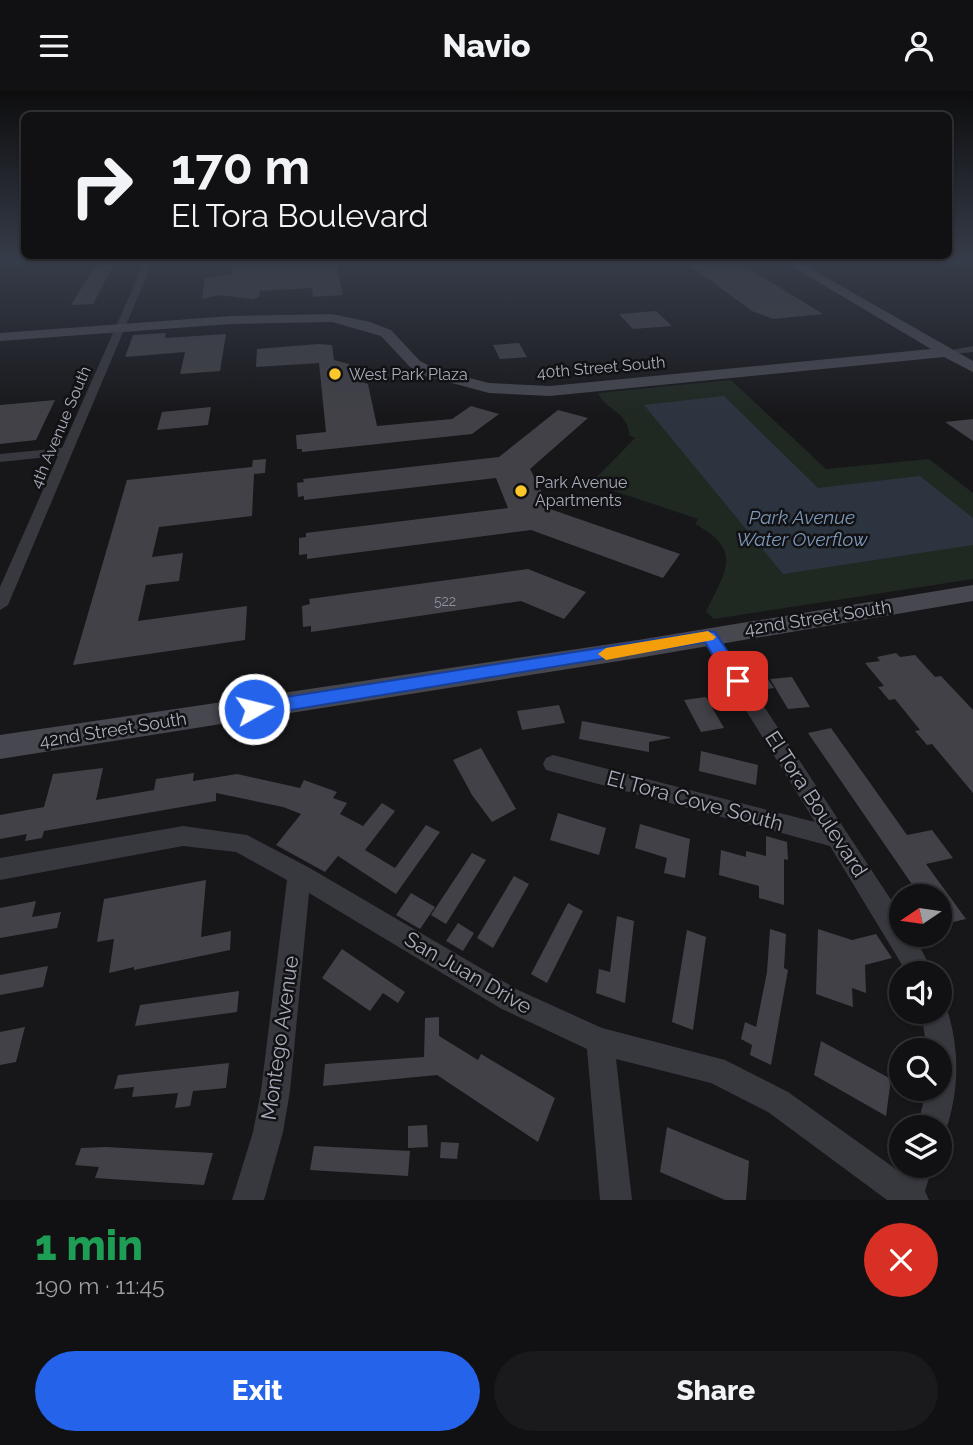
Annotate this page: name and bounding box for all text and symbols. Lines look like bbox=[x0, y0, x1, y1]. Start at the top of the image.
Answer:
icon: menu bbox=[35, 27, 73, 65]
text: Navio bbox=[442, 27, 531, 64]
icon: person bbox=[900, 27, 938, 65]
text: 170 m bbox=[171, 138, 310, 195]
icon: right bbox=[56, 140, 147, 231]
text: El Tora Boulevard bbox=[171, 197, 428, 234]
street label: 40th Street South bbox=[536, 352, 666, 383]
street label: 4th Avenue South bbox=[26, 363, 95, 491]
place label: West Park Plaza bbox=[349, 365, 468, 384]
marker: West Park Plaza bbox=[327, 366, 343, 382]
place label: Park Avenue Apartments bbox=[535, 473, 627, 510]
marker: Park Avenue Apartments bbox=[513, 483, 529, 499]
water label: Park Avenue Water Overflow bbox=[736, 506, 868, 550]
house number: 522 bbox=[434, 593, 456, 609]
street label: 42nd Street South bbox=[743, 595, 893, 640]
pin bbox=[708, 651, 768, 711]
icon: arrive bbox=[719, 662, 757, 700]
position arrow bbox=[217, 672, 291, 746]
street label: 42nd Street South bbox=[38, 707, 188, 752]
street label: El Tora Boulevard bbox=[760, 726, 873, 881]
street label: El Tora Cove South bbox=[604, 765, 786, 836]
north arrow bbox=[889, 884, 952, 947]
map controls bbox=[889, 884, 952, 1178]
street label: San Juan Drive bbox=[400, 926, 536, 1019]
street label: Montego Avenue bbox=[256, 954, 303, 1122]
button: sound bbox=[889, 961, 952, 1024]
button: search bbox=[889, 1038, 952, 1101]
button: layers bbox=[889, 1115, 952, 1178]
text: 1 min bbox=[35, 1221, 143, 1270]
button: close bbox=[864, 1223, 938, 1297]
text: 190 m · 11:45 bbox=[35, 1272, 165, 1299]
button: Exit bbox=[35, 1351, 480, 1431]
button: Share bbox=[494, 1351, 938, 1431]

